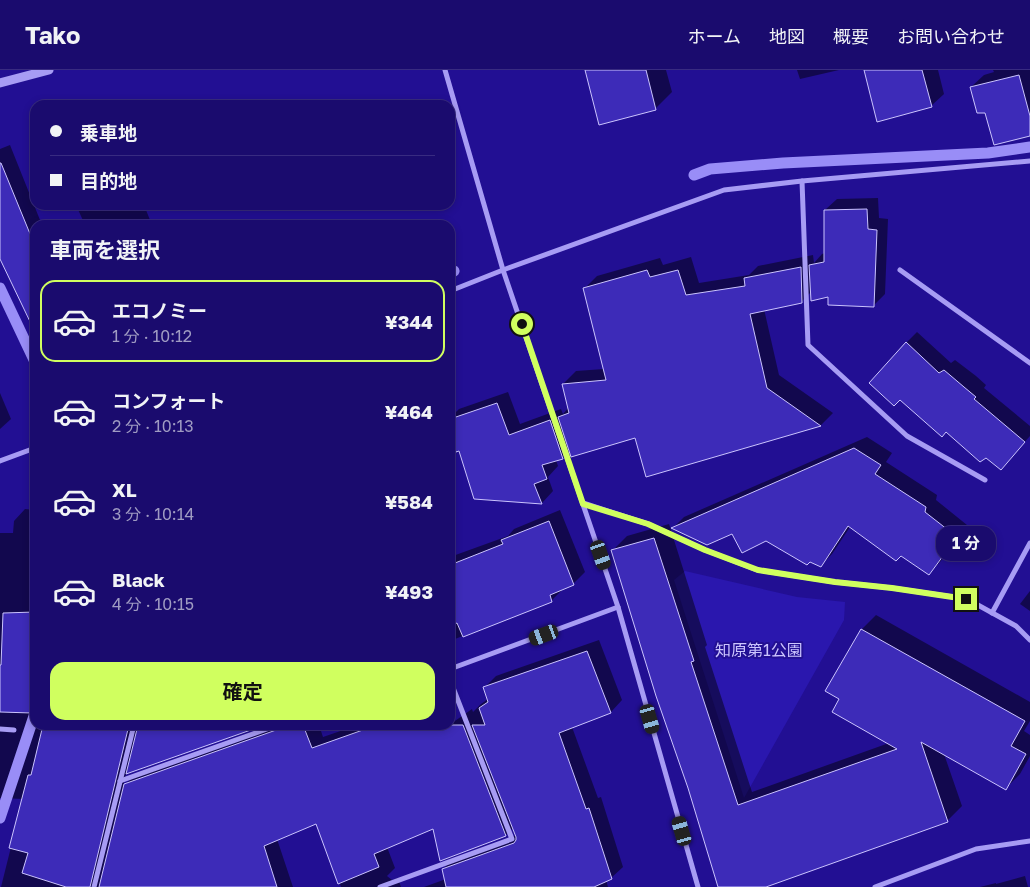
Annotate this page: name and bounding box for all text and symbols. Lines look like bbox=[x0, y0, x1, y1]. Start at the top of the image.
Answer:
text: Tako bbox=[25, 20, 80, 49]
text: ホーム bbox=[688, 25, 741, 47]
text: 地図 bbox=[769, 25, 805, 47]
text: 概要 bbox=[833, 25, 869, 47]
text: お問い合わせ bbox=[897, 25, 1005, 47]
text: 乗車地 bbox=[80, 121, 137, 144]
text: 目的地 bbox=[80, 169, 137, 192]
text: 車両を選択 bbox=[50, 236, 160, 263]
icon: car bbox=[52, 299, 97, 344]
text: エコノミー bbox=[112, 299, 207, 322]
text: ¥344 bbox=[385, 310, 433, 333]
route start bbox=[511, 313, 533, 335]
text: 1 分 · 10:12 bbox=[112, 326, 192, 346]
icon: car bbox=[52, 389, 97, 434]
text: コンフォート bbox=[112, 389, 225, 412]
text: ¥464 bbox=[385, 400, 433, 423]
text: 2 分 · 10:13 bbox=[112, 416, 194, 436]
text: XL bbox=[112, 478, 137, 501]
icon: car bbox=[52, 479, 97, 524]
text: ¥584 bbox=[385, 490, 433, 513]
text: 3 分 · 10:14 bbox=[112, 504, 194, 524]
callout: 1 分 bbox=[936, 526, 996, 562]
text: 1 分 bbox=[952, 533, 980, 553]
car bbox=[589, 538, 612, 572]
text: Black bbox=[112, 568, 165, 591]
icon: car bbox=[52, 569, 97, 614]
text: ¥493 bbox=[385, 580, 433, 603]
route end bbox=[955, 588, 977, 610]
text: 4 分 · 10:15 bbox=[112, 594, 194, 614]
car bbox=[527, 623, 560, 647]
park label: 知原第1公園 bbox=[715, 640, 803, 660]
button: 確定 bbox=[50, 662, 435, 720]
car bbox=[638, 703, 661, 735]
car bbox=[670, 815, 693, 847]

